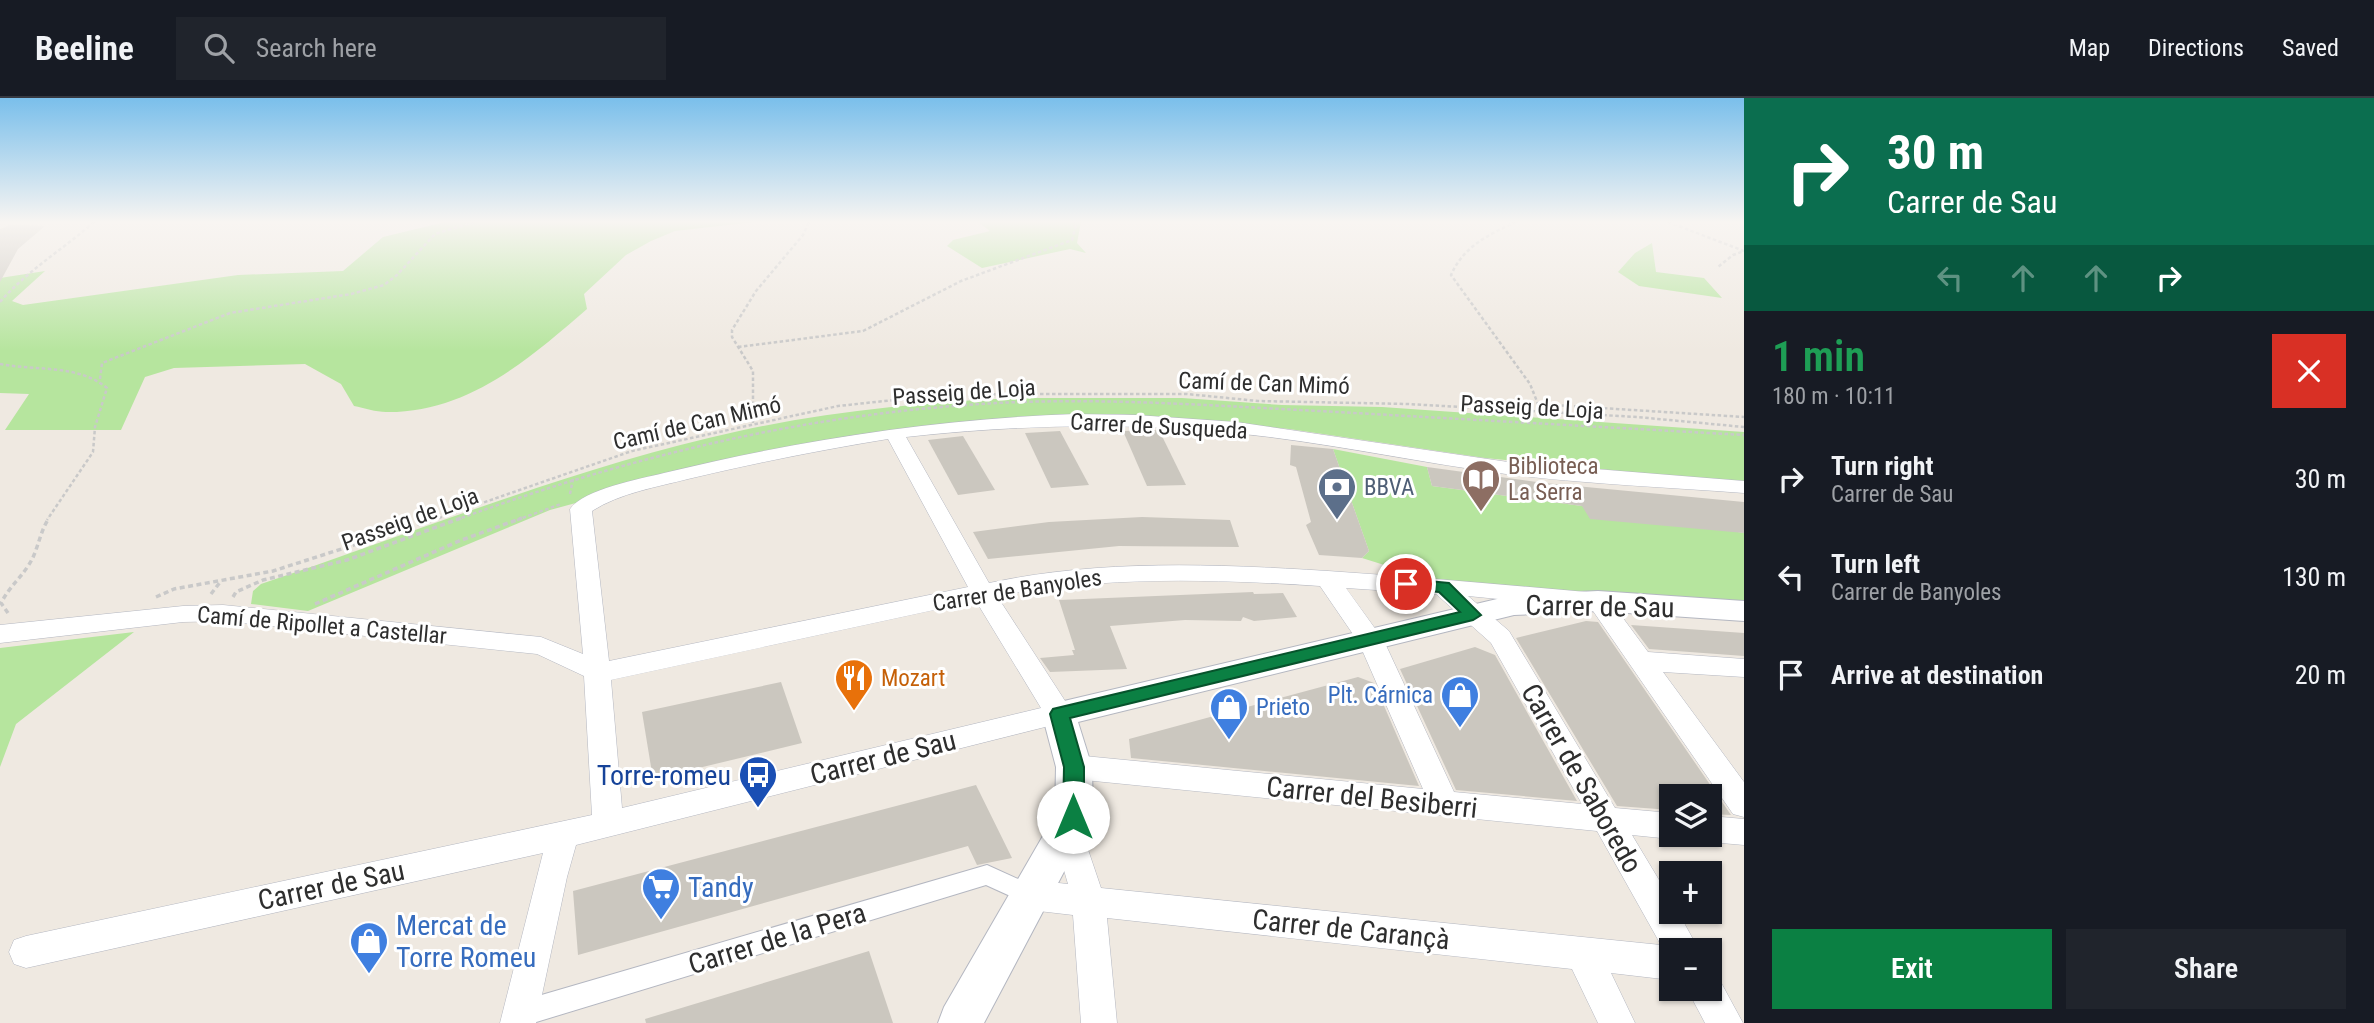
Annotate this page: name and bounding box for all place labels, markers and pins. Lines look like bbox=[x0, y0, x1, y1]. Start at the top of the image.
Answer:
place label: Biblioteca La Serra bbox=[1508, 453, 1599, 506]
library icon: Biblioteca La Serra bbox=[1460, 458, 1502, 513]
bank icon: BBVA bbox=[1316, 466, 1358, 521]
place label: BBVA bbox=[1364, 474, 1414, 501]
pin bbox=[1376, 554, 1436, 614]
restaurant icon: Mozart bbox=[833, 657, 875, 712]
place label: Mozart bbox=[881, 665, 945, 692]
shop icon: Plt. Cárnica bbox=[1439, 674, 1481, 729]
place label: Plt. Cárnica bbox=[1328, 682, 1433, 709]
shop icon: Prieto bbox=[1208, 686, 1250, 741]
place label: Prieto bbox=[1256, 694, 1310, 721]
bus stop icon: Torre-romeu bbox=[737, 754, 779, 809]
place label: Torre-romeu bbox=[597, 759, 731, 792]
supermarket icon: Tandy bbox=[640, 866, 682, 921]
place label: Tandy bbox=[688, 871, 754, 904]
place label: Mercat de Torre Romeu bbox=[396, 909, 536, 974]
shop icon: Mercat de Torre Romeu bbox=[348, 920, 390, 975]

